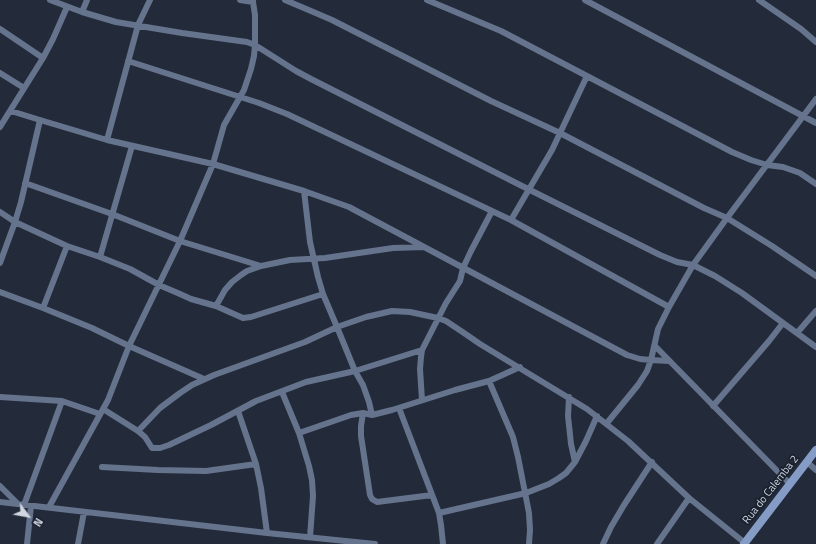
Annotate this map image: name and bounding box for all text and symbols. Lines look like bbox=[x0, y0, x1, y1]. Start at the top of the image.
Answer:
street label: Rua do Calemba 2 bbox=[740, 453, 802, 527]
north arrow bbox=[8, 496, 48, 536]
text: N bbox=[29, 515, 47, 530]

